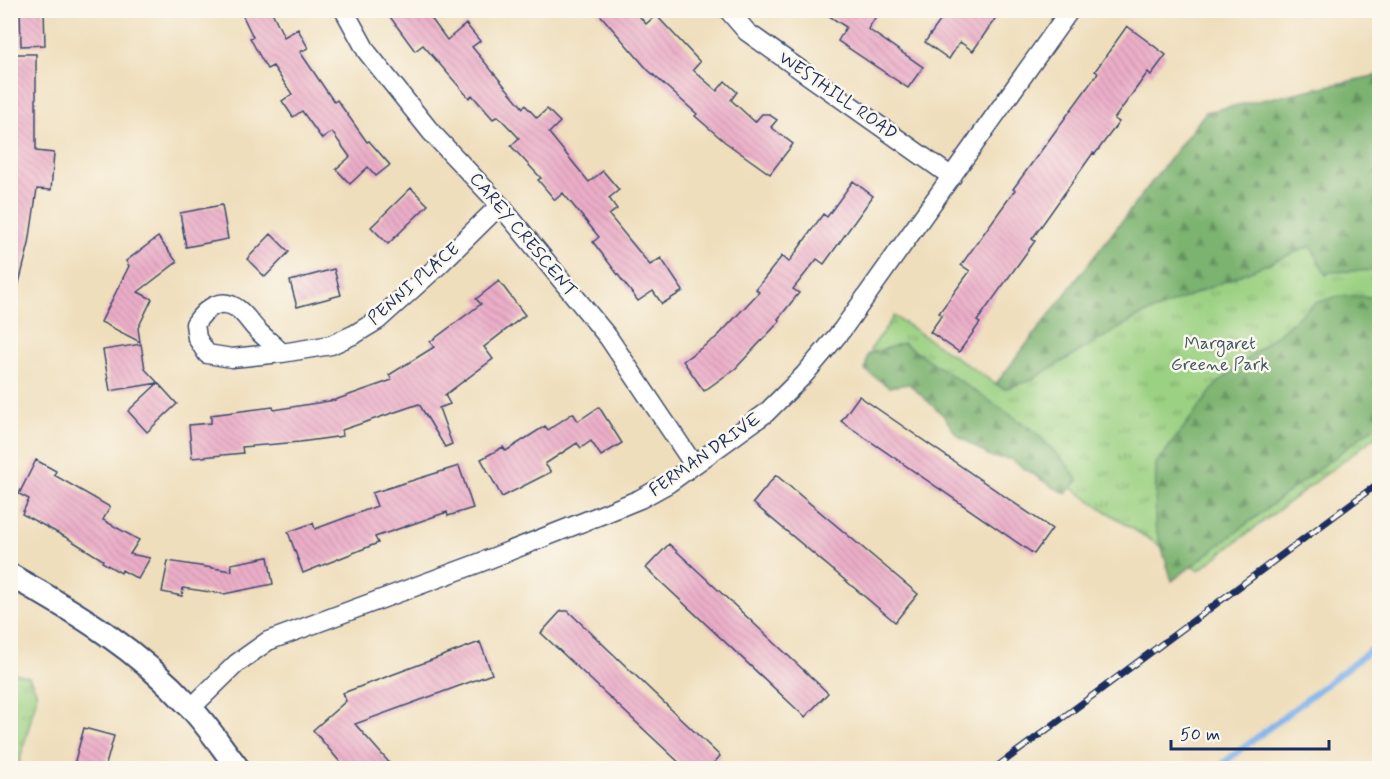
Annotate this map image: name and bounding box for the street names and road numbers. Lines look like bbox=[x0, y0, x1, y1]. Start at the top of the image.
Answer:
street label: WESTHILL ROAD bbox=[774, 46, 902, 146]
street label: CAREY CRESCENT bbox=[464, 168, 582, 302]
street label: PENNI PLACE bbox=[363, 237, 465, 331]
street label: FERMAN DRIVE bbox=[644, 407, 766, 502]

